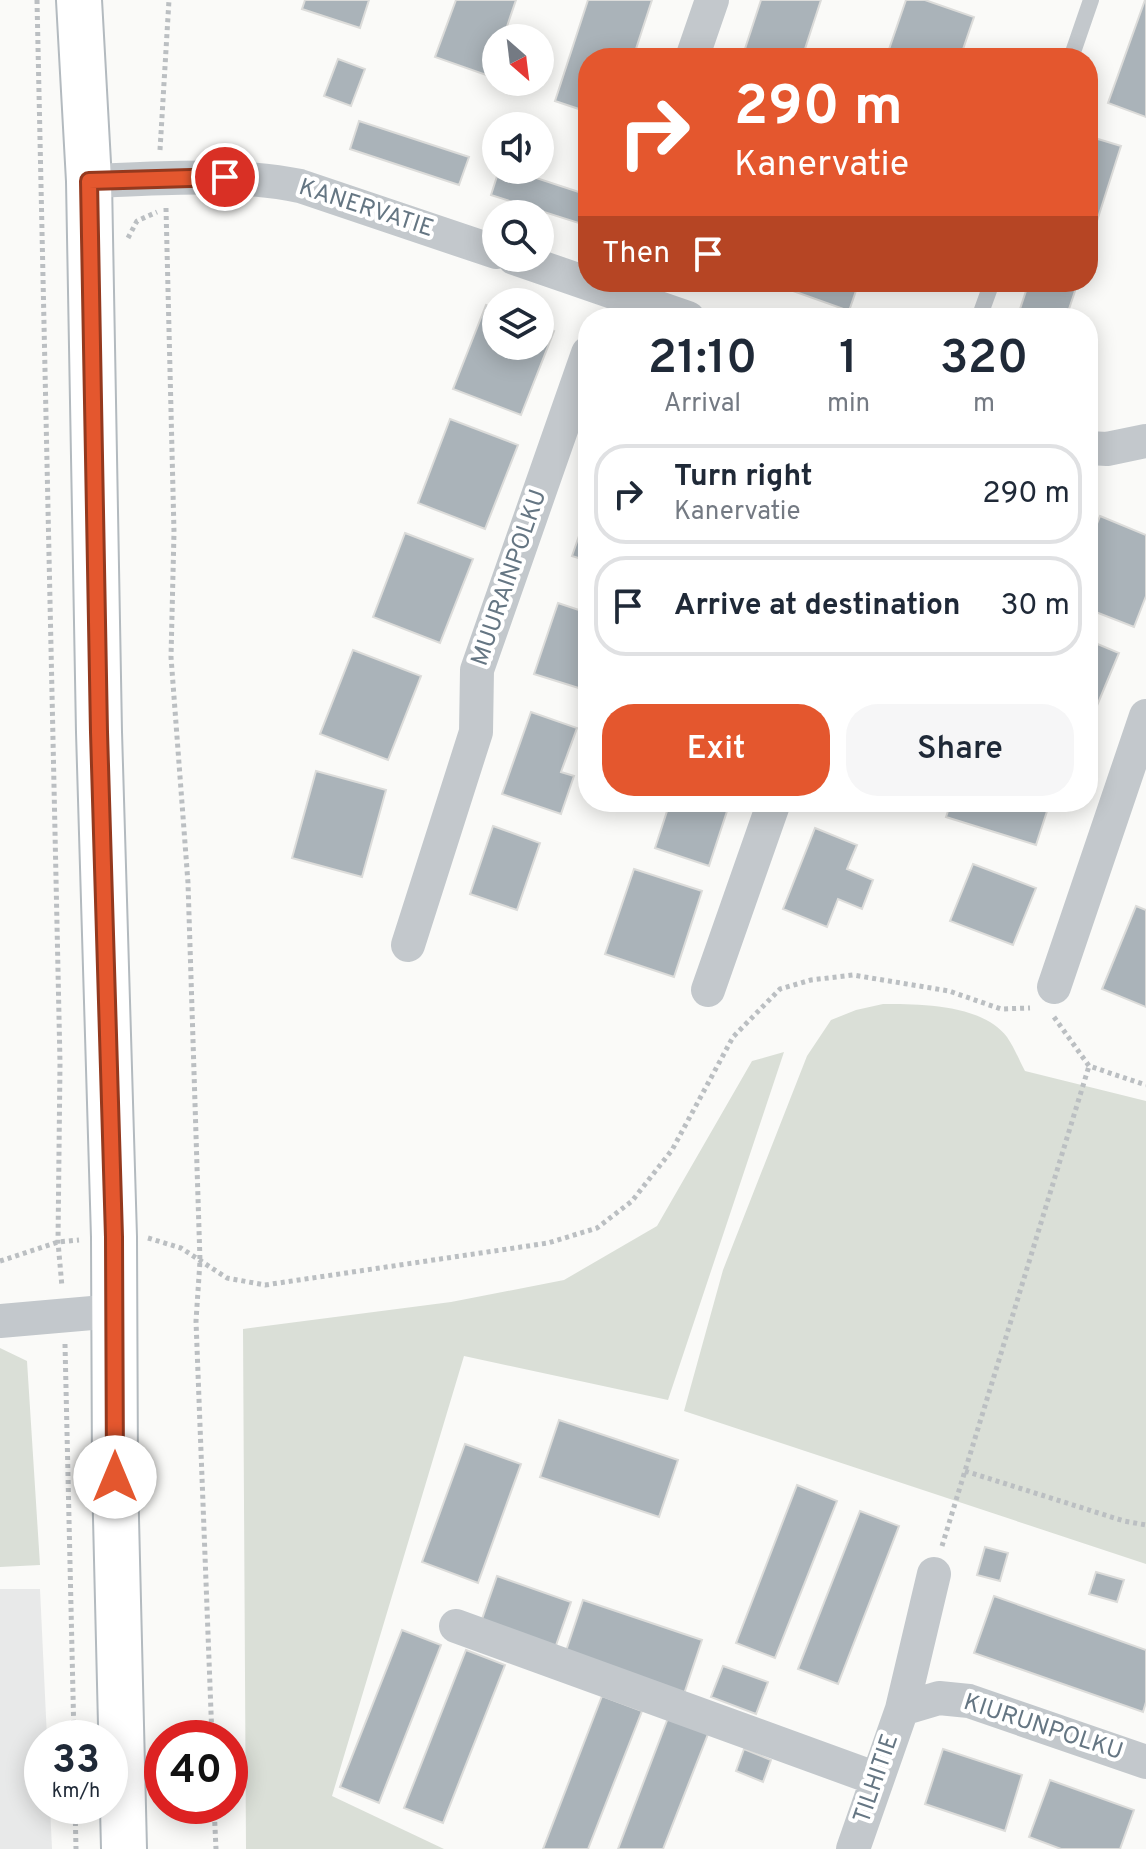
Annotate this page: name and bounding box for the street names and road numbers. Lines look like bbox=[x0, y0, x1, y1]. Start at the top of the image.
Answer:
street label: KANERVATIE bbox=[295, 173, 437, 245]
street label: MUURAINPOLKU bbox=[466, 486, 554, 670]
street label: KIURUNPOLKU bbox=[959, 1688, 1127, 1768]
street label: TILHITIE bbox=[848, 1730, 906, 1828]

